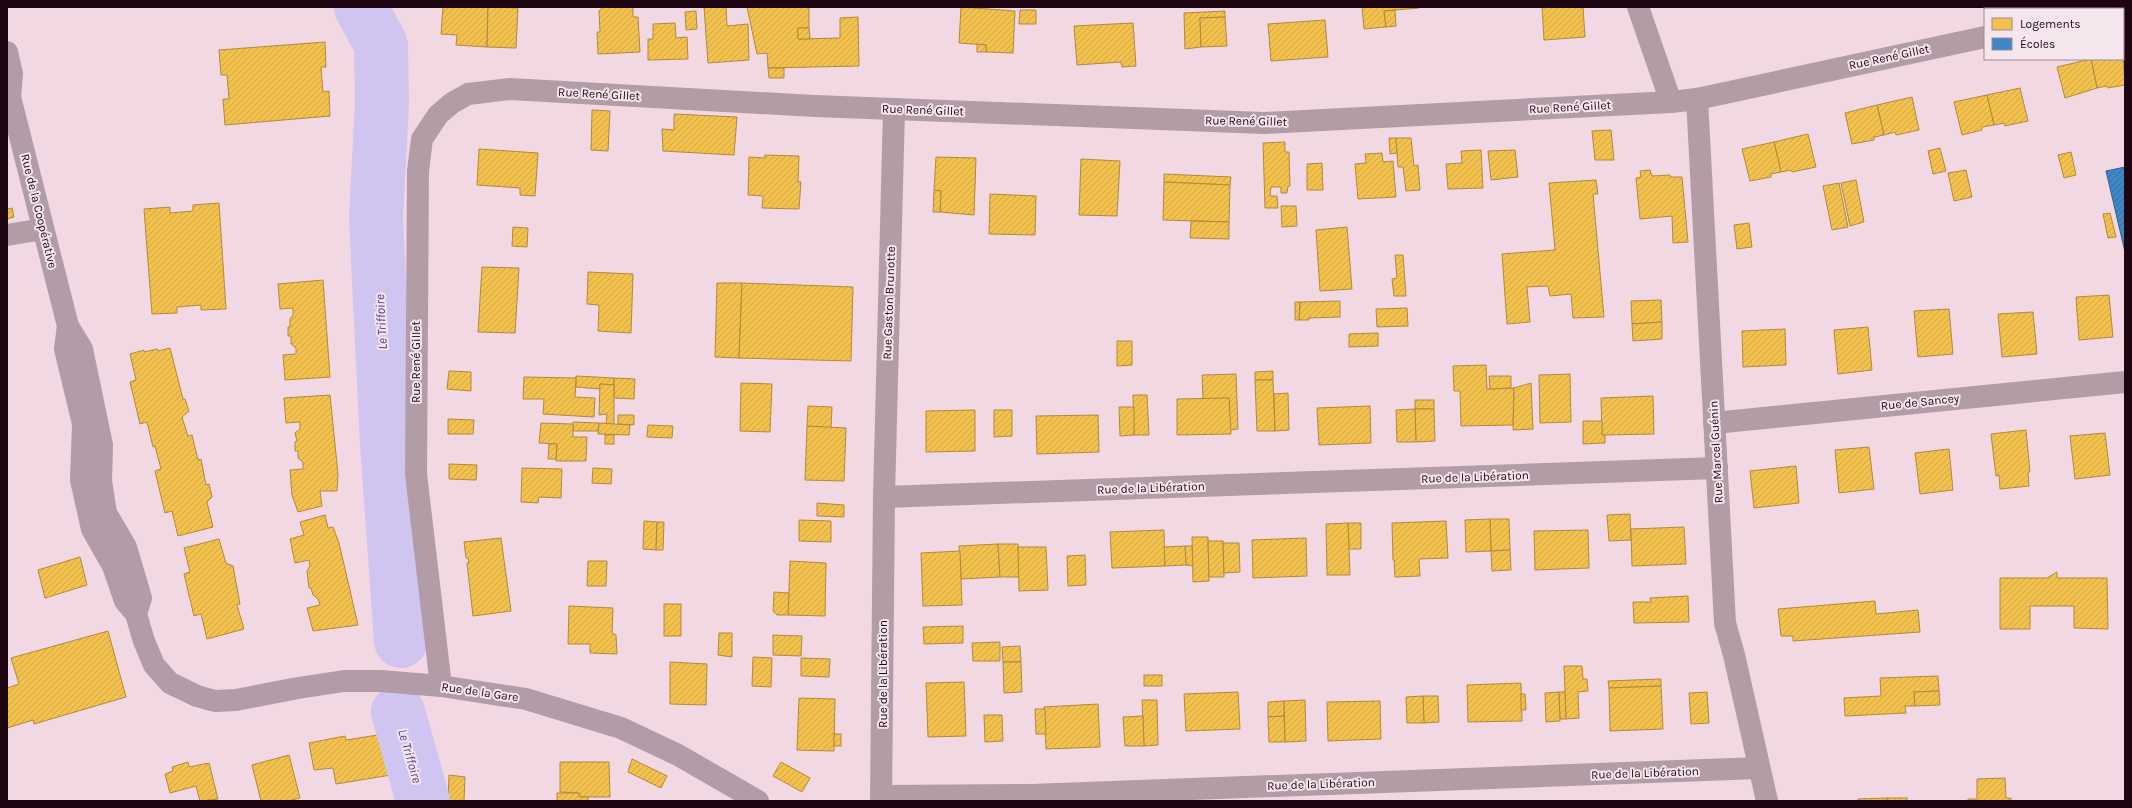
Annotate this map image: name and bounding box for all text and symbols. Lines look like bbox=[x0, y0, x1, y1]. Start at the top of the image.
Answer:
legend bbox=[1984, 8, 2124, 60]
text: Logements bbox=[2020, 17, 2081, 31]
text: Écoles bbox=[2020, 36, 2055, 51]
street label: Rue René Gillet bbox=[1847, 42, 1931, 72]
street label: Rue René Gillet bbox=[558, 85, 641, 103]
street label: Rue René Gillet bbox=[1529, 98, 1612, 116]
street label: Rue René Gillet bbox=[882, 102, 965, 118]
street label: Rue René Gillet bbox=[1205, 113, 1288, 129]
street label: Rue de la Coopérative bbox=[18, 152, 60, 270]
street label: Rue Gaston Brunotte bbox=[880, 246, 898, 360]
water label: Le Triffoire bbox=[372, 294, 390, 350]
street label: Rue René Gillet bbox=[409, 320, 423, 403]
street label: Rue de Sancey bbox=[1880, 391, 1960, 413]
street label: Rue Marcel Guénin bbox=[1706, 400, 1726, 504]
street label: Rue de la Libération bbox=[1421, 468, 1529, 486]
street label: Rue de la Libération bbox=[1097, 479, 1205, 497]
street label: Rue de la Libération bbox=[876, 620, 890, 728]
street label: Rue de la Gare bbox=[441, 680, 519, 704]
water label: Le Triffoire bbox=[395, 727, 425, 785]
street label: Rue de la Libération bbox=[1591, 764, 1699, 782]
street label: Rue de la Libération bbox=[1267, 775, 1375, 793]

